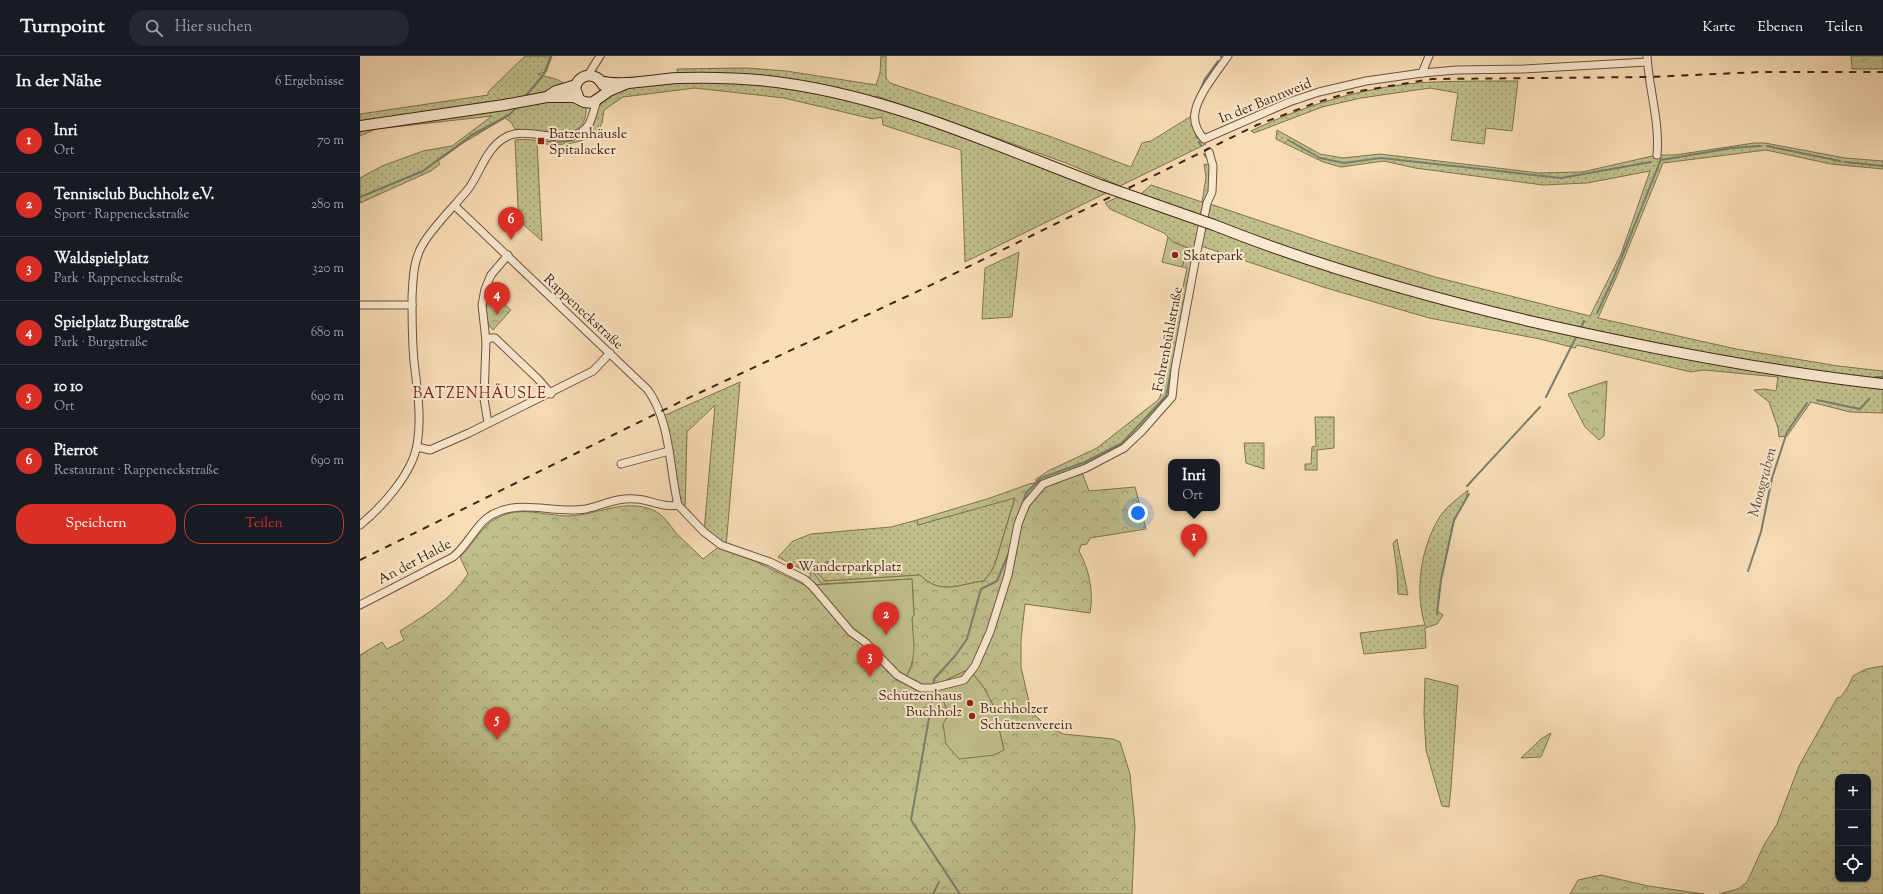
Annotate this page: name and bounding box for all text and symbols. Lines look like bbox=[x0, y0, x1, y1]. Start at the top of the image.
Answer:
search box bbox=[129, 10, 409, 46]
text: Turnpoint bbox=[20, 14, 105, 41]
icon: search bbox=[143, 17, 165, 39]
text: Hier suchen bbox=[175, 17, 252, 38]
text: Karte bbox=[1703, 18, 1736, 38]
text: Ebenen bbox=[1758, 18, 1803, 38]
text: Teilen bbox=[1825, 18, 1863, 38]
text: In der Nähe bbox=[16, 70, 102, 94]
text: 6 Ergebnisse bbox=[275, 73, 344, 91]
street label: In der Bannweid bbox=[1216, 74, 1315, 130]
text: Inri bbox=[54, 121, 78, 142]
place label: Batzenhäusle Spitalacker bbox=[549, 125, 627, 161]
text: 1 bbox=[27, 132, 31, 150]
text: 70 m bbox=[317, 132, 344, 150]
marker: Batzenhäusle Spitalacker bbox=[536, 136, 546, 146]
text: Ort bbox=[54, 142, 74, 160]
text: Tennisclub Buchholz e.V. bbox=[54, 185, 214, 206]
text: 2 bbox=[26, 196, 32, 214]
text: 280 m bbox=[311, 196, 344, 214]
text: Sport · Rappeneckstraße bbox=[54, 206, 190, 224]
pin: 6 bbox=[498, 207, 524, 240]
place label: Skatepark bbox=[1183, 247, 1244, 267]
text: Waldspielplatz bbox=[54, 249, 149, 270]
marker: Skatepark bbox=[1170, 250, 1180, 260]
text: 3 bbox=[26, 260, 32, 278]
text: 320 m bbox=[312, 260, 344, 278]
text: Park · Rappeneckstraße bbox=[54, 270, 183, 288]
street label: Rappeneckstraße bbox=[538, 270, 627, 355]
pin: 4 bbox=[484, 282, 510, 315]
street label: Fohrenbühlstraße bbox=[1149, 285, 1189, 394]
text: Spielplatz Burgstraße bbox=[54, 313, 189, 334]
text: 4 bbox=[26, 324, 32, 342]
text: 680 m bbox=[311, 324, 344, 342]
text: Park · Burgstraße bbox=[54, 334, 148, 352]
text: 10 10 bbox=[54, 377, 83, 398]
district label: BATZENHÄUSLE bbox=[413, 383, 547, 405]
text: 5 bbox=[27, 388, 31, 406]
text: 690 m bbox=[311, 388, 344, 406]
text: Ort bbox=[54, 398, 74, 416]
text: Pierrot bbox=[54, 441, 98, 462]
water label: Moosgraben bbox=[1744, 445, 1783, 520]
text: 6 bbox=[26, 452, 32, 470]
text: 690 m bbox=[311, 452, 344, 470]
popup bbox=[1168, 459, 1220, 511]
text: Restaurant · Rappeneckstraße bbox=[54, 462, 219, 480]
text: Inri bbox=[1182, 466, 1206, 487]
text: Ort bbox=[1182, 487, 1203, 505]
your location bbox=[1128, 503, 1148, 523]
button: Speichern bbox=[16, 504, 176, 544]
button: Teilen bbox=[184, 504, 344, 544]
pin: 1 bbox=[1181, 524, 1207, 557]
street label: An der Halde bbox=[375, 535, 455, 591]
place label: Wanderparkplatz bbox=[798, 558, 902, 578]
marker: Wanderparkplatz bbox=[785, 561, 795, 571]
pin: 2 bbox=[873, 602, 899, 635]
pin: 3 bbox=[857, 644, 883, 677]
place label: Schützenhaus Buchholz bbox=[878, 687, 962, 723]
marker: Schützenhaus Buchholz bbox=[965, 698, 975, 708]
place label: Buchholzer Schützenverein bbox=[980, 700, 1073, 736]
pin: 5 bbox=[484, 707, 510, 740]
marker: Buchholzer Schützenverein bbox=[967, 711, 977, 721]
map controls bbox=[1835, 774, 1871, 882]
button: + bbox=[1835, 774, 1871, 810]
button: − bbox=[1835, 810, 1871, 846]
button: locate bbox=[1835, 846, 1871, 882]

